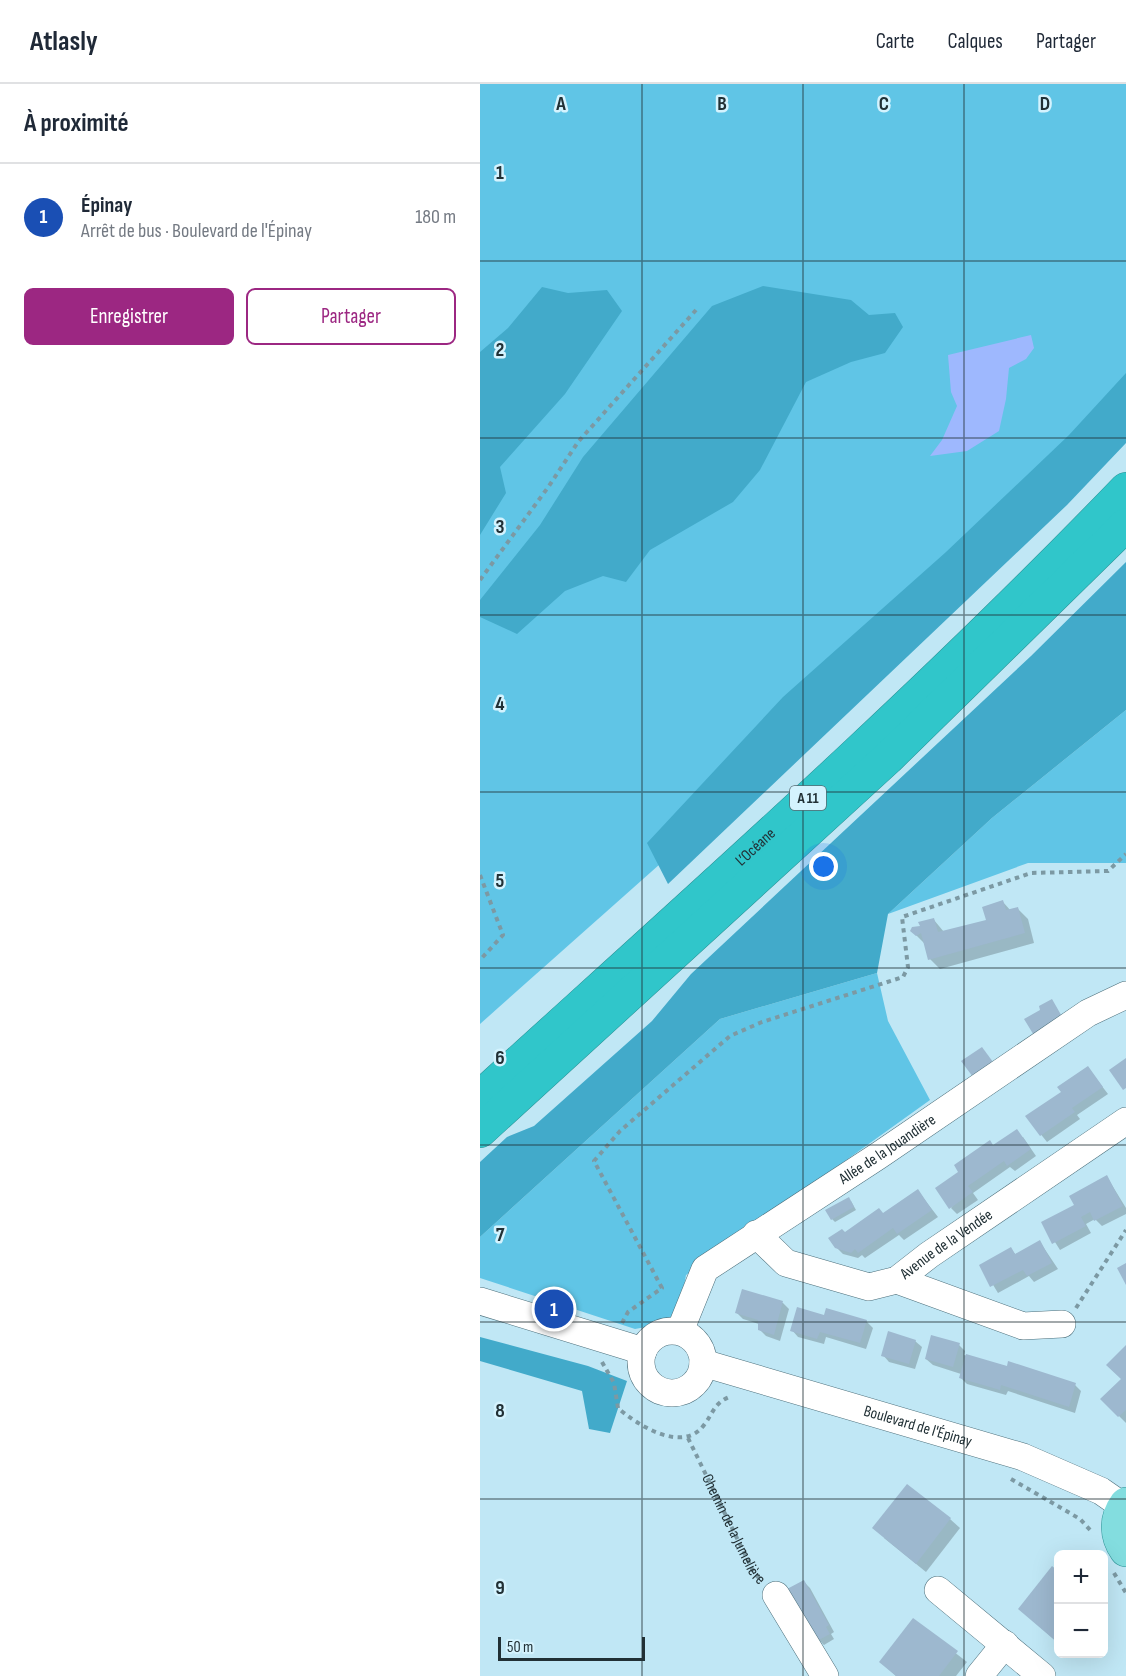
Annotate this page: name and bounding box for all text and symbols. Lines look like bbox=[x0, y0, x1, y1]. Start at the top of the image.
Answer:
text: Atlasly bbox=[30, 25, 98, 58]
text: Carte bbox=[876, 29, 915, 54]
text: Calques bbox=[948, 29, 1003, 54]
text: Partager bbox=[1036, 29, 1096, 54]
text: A bbox=[555, 92, 566, 116]
text: B bbox=[717, 92, 727, 116]
text: C bbox=[879, 92, 889, 116]
text: D bbox=[1040, 92, 1050, 116]
text: À proximité bbox=[24, 108, 129, 139]
text: 1 bbox=[496, 161, 504, 185]
text: Épinay bbox=[81, 192, 132, 219]
text: 1 bbox=[40, 205, 47, 229]
text: 180 m bbox=[415, 205, 456, 229]
text: Arrêt de bus · Boulevard de l'Épinay bbox=[81, 219, 312, 243]
button: Enregistrer bbox=[24, 288, 234, 345]
button: Partager bbox=[246, 288, 456, 345]
text: 2 bbox=[496, 338, 504, 362]
text: 3 bbox=[496, 515, 505, 539]
text: 4 bbox=[495, 692, 505, 716]
road number: A 11 bbox=[790, 786, 826, 810]
street label: L’Océane bbox=[732, 824, 779, 870]
your location bbox=[809, 852, 838, 881]
text: 5 bbox=[496, 869, 505, 893]
text: 6 bbox=[495, 1046, 505, 1070]
street label: Allée de la Jouandière bbox=[835, 1110, 939, 1189]
street label: Avenue de la Vendée bbox=[896, 1205, 996, 1284]
text: 7 bbox=[496, 1223, 505, 1247]
pin: 1 bbox=[534, 1286, 574, 1332]
text: 8 bbox=[495, 1399, 505, 1423]
street label: Boulevard de l'Épinay bbox=[862, 1401, 974, 1451]
street label: Chemin de la Jumelière bbox=[698, 1471, 769, 1588]
map controls bbox=[1054, 1550, 1108, 1658]
button: + bbox=[1054, 1550, 1108, 1604]
text: 9 bbox=[495, 1576, 505, 1600]
button: − bbox=[1054, 1604, 1108, 1658]
scale bar bbox=[498, 1634, 645, 1662]
text: 50 m bbox=[507, 1638, 533, 1657]

